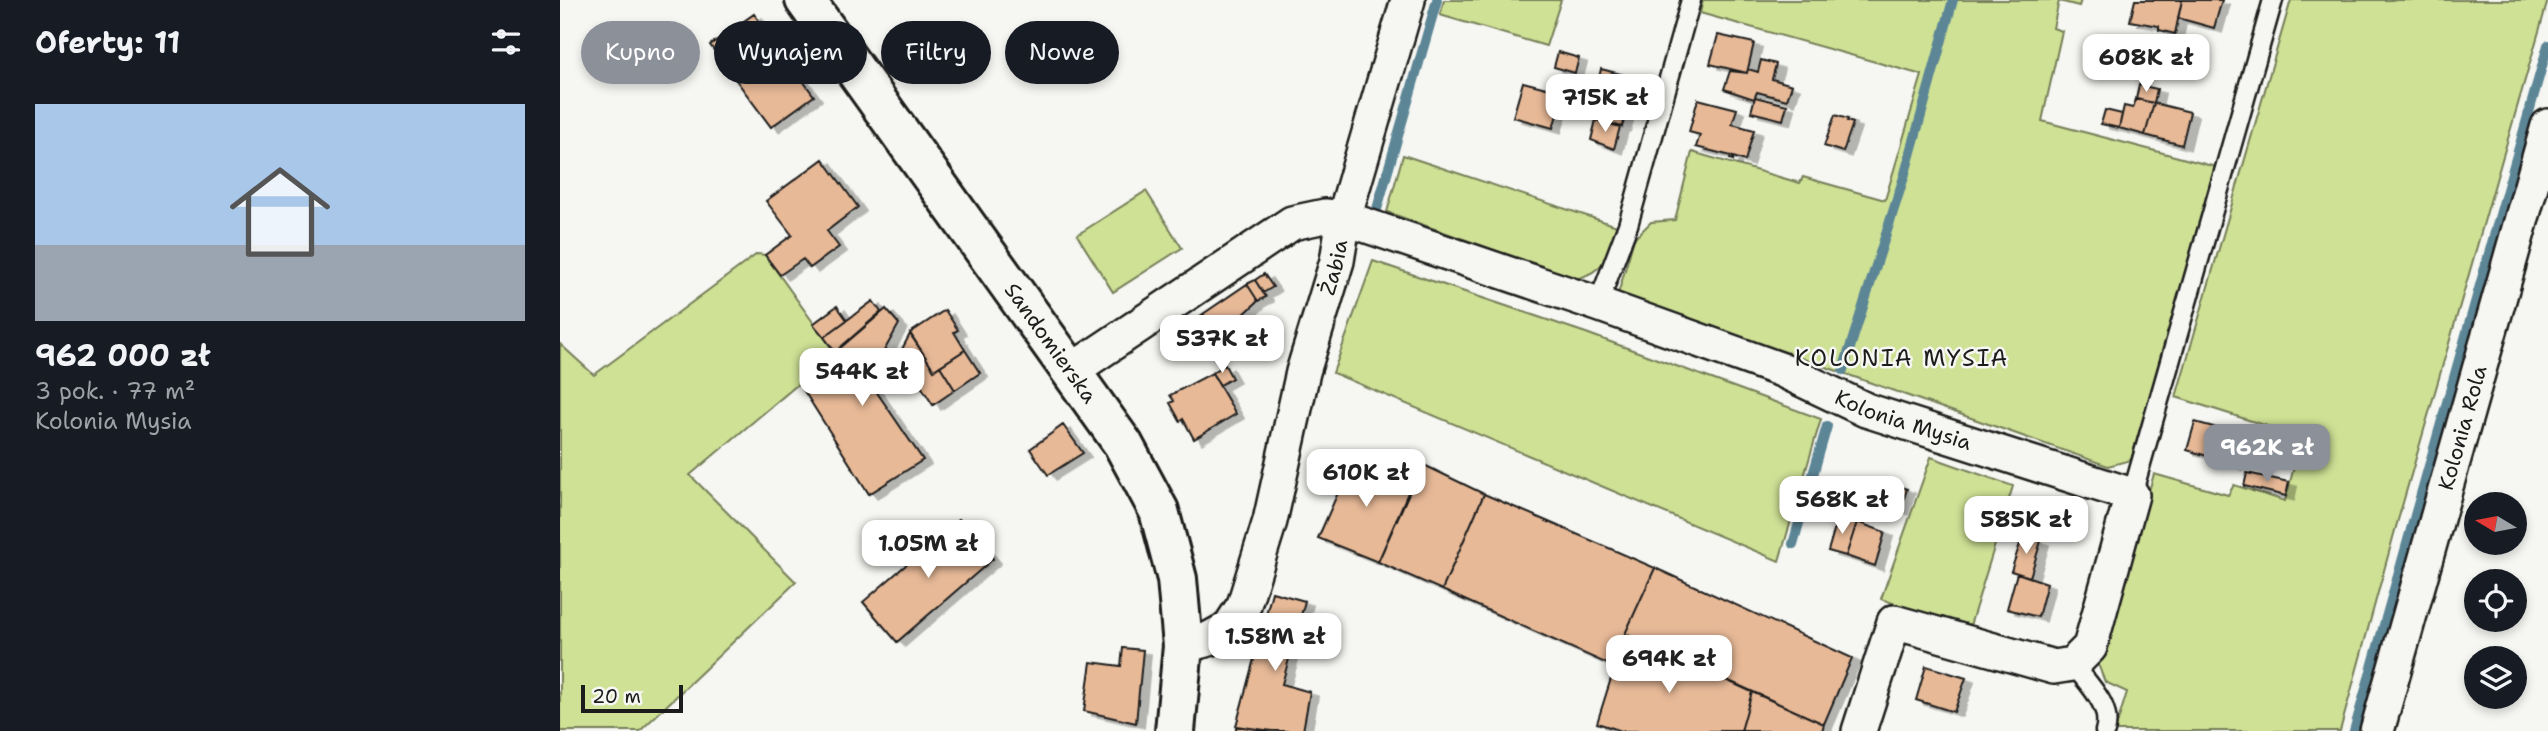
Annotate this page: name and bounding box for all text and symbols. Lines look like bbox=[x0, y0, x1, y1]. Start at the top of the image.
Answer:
chip: Kupno bbox=[581, 21, 700, 84]
chip: Wynajem bbox=[714, 21, 867, 84]
chip: Filtry bbox=[881, 21, 991, 84]
chip: Nowe bbox=[1005, 21, 1119, 84]
text: Oferty: 11 bbox=[35, 22, 180, 63]
icon: filters bbox=[487, 23, 525, 61]
pin: 608K zł bbox=[2081, 34, 2211, 94]
text: 608K zł bbox=[2099, 42, 2193, 72]
pin: 715K zł bbox=[1540, 74, 1670, 134]
text: 715K zł bbox=[1562, 82, 1648, 112]
icon: home bbox=[217, 149, 343, 275]
street label: Żabia bbox=[1313, 238, 1354, 298]
street label: Sandomierska bbox=[998, 277, 1103, 409]
pin: 537K zł bbox=[1157, 316, 1287, 375]
text: 537K zł bbox=[1176, 323, 1268, 353]
text: 962 000 zł bbox=[35, 335, 211, 376]
district label: KOLONIA MYSIA bbox=[1795, 343, 2009, 373]
pin: 544K zł bbox=[797, 348, 927, 408]
text: 544K zł bbox=[815, 356, 909, 386]
street label: Kolonia Rola bbox=[2432, 362, 2494, 493]
text: 3 pok. · 77 m² bbox=[35, 376, 195, 406]
street label: Kolonia Mysia bbox=[1830, 383, 1975, 457]
text: Kolonia Mysia bbox=[35, 406, 191, 436]
pin: 962K zł bbox=[2202, 424, 2332, 484]
text: 962K zł bbox=[2220, 432, 2314, 462]
pin: 610K zł bbox=[1301, 449, 1431, 509]
text: 610K zł bbox=[1323, 457, 1409, 487]
pin: 568K zł bbox=[1777, 476, 1907, 536]
text: 568K zł bbox=[1795, 484, 1889, 514]
north arrow bbox=[2464, 492, 2527, 555]
map controls bbox=[2464, 492, 2527, 709]
pin: 585K zł bbox=[1961, 496, 2091, 556]
text: 585K zł bbox=[1980, 504, 2072, 534]
pin: 1.05M zł bbox=[856, 520, 1000, 580]
text: 1.05M zł bbox=[878, 528, 978, 558]
button: locate bbox=[2464, 569, 2527, 632]
pin: 1.58M zł bbox=[1203, 614, 1347, 673]
text: 1.58M zł bbox=[1224, 621, 1326, 651]
pin: 694K zł bbox=[1604, 636, 1734, 695]
text: 694K zł bbox=[1622, 643, 1716, 673]
button: layers bbox=[2464, 646, 2527, 709]
scale bar bbox=[581, 682, 682, 714]
text: 20 m bbox=[592, 684, 641, 709]

